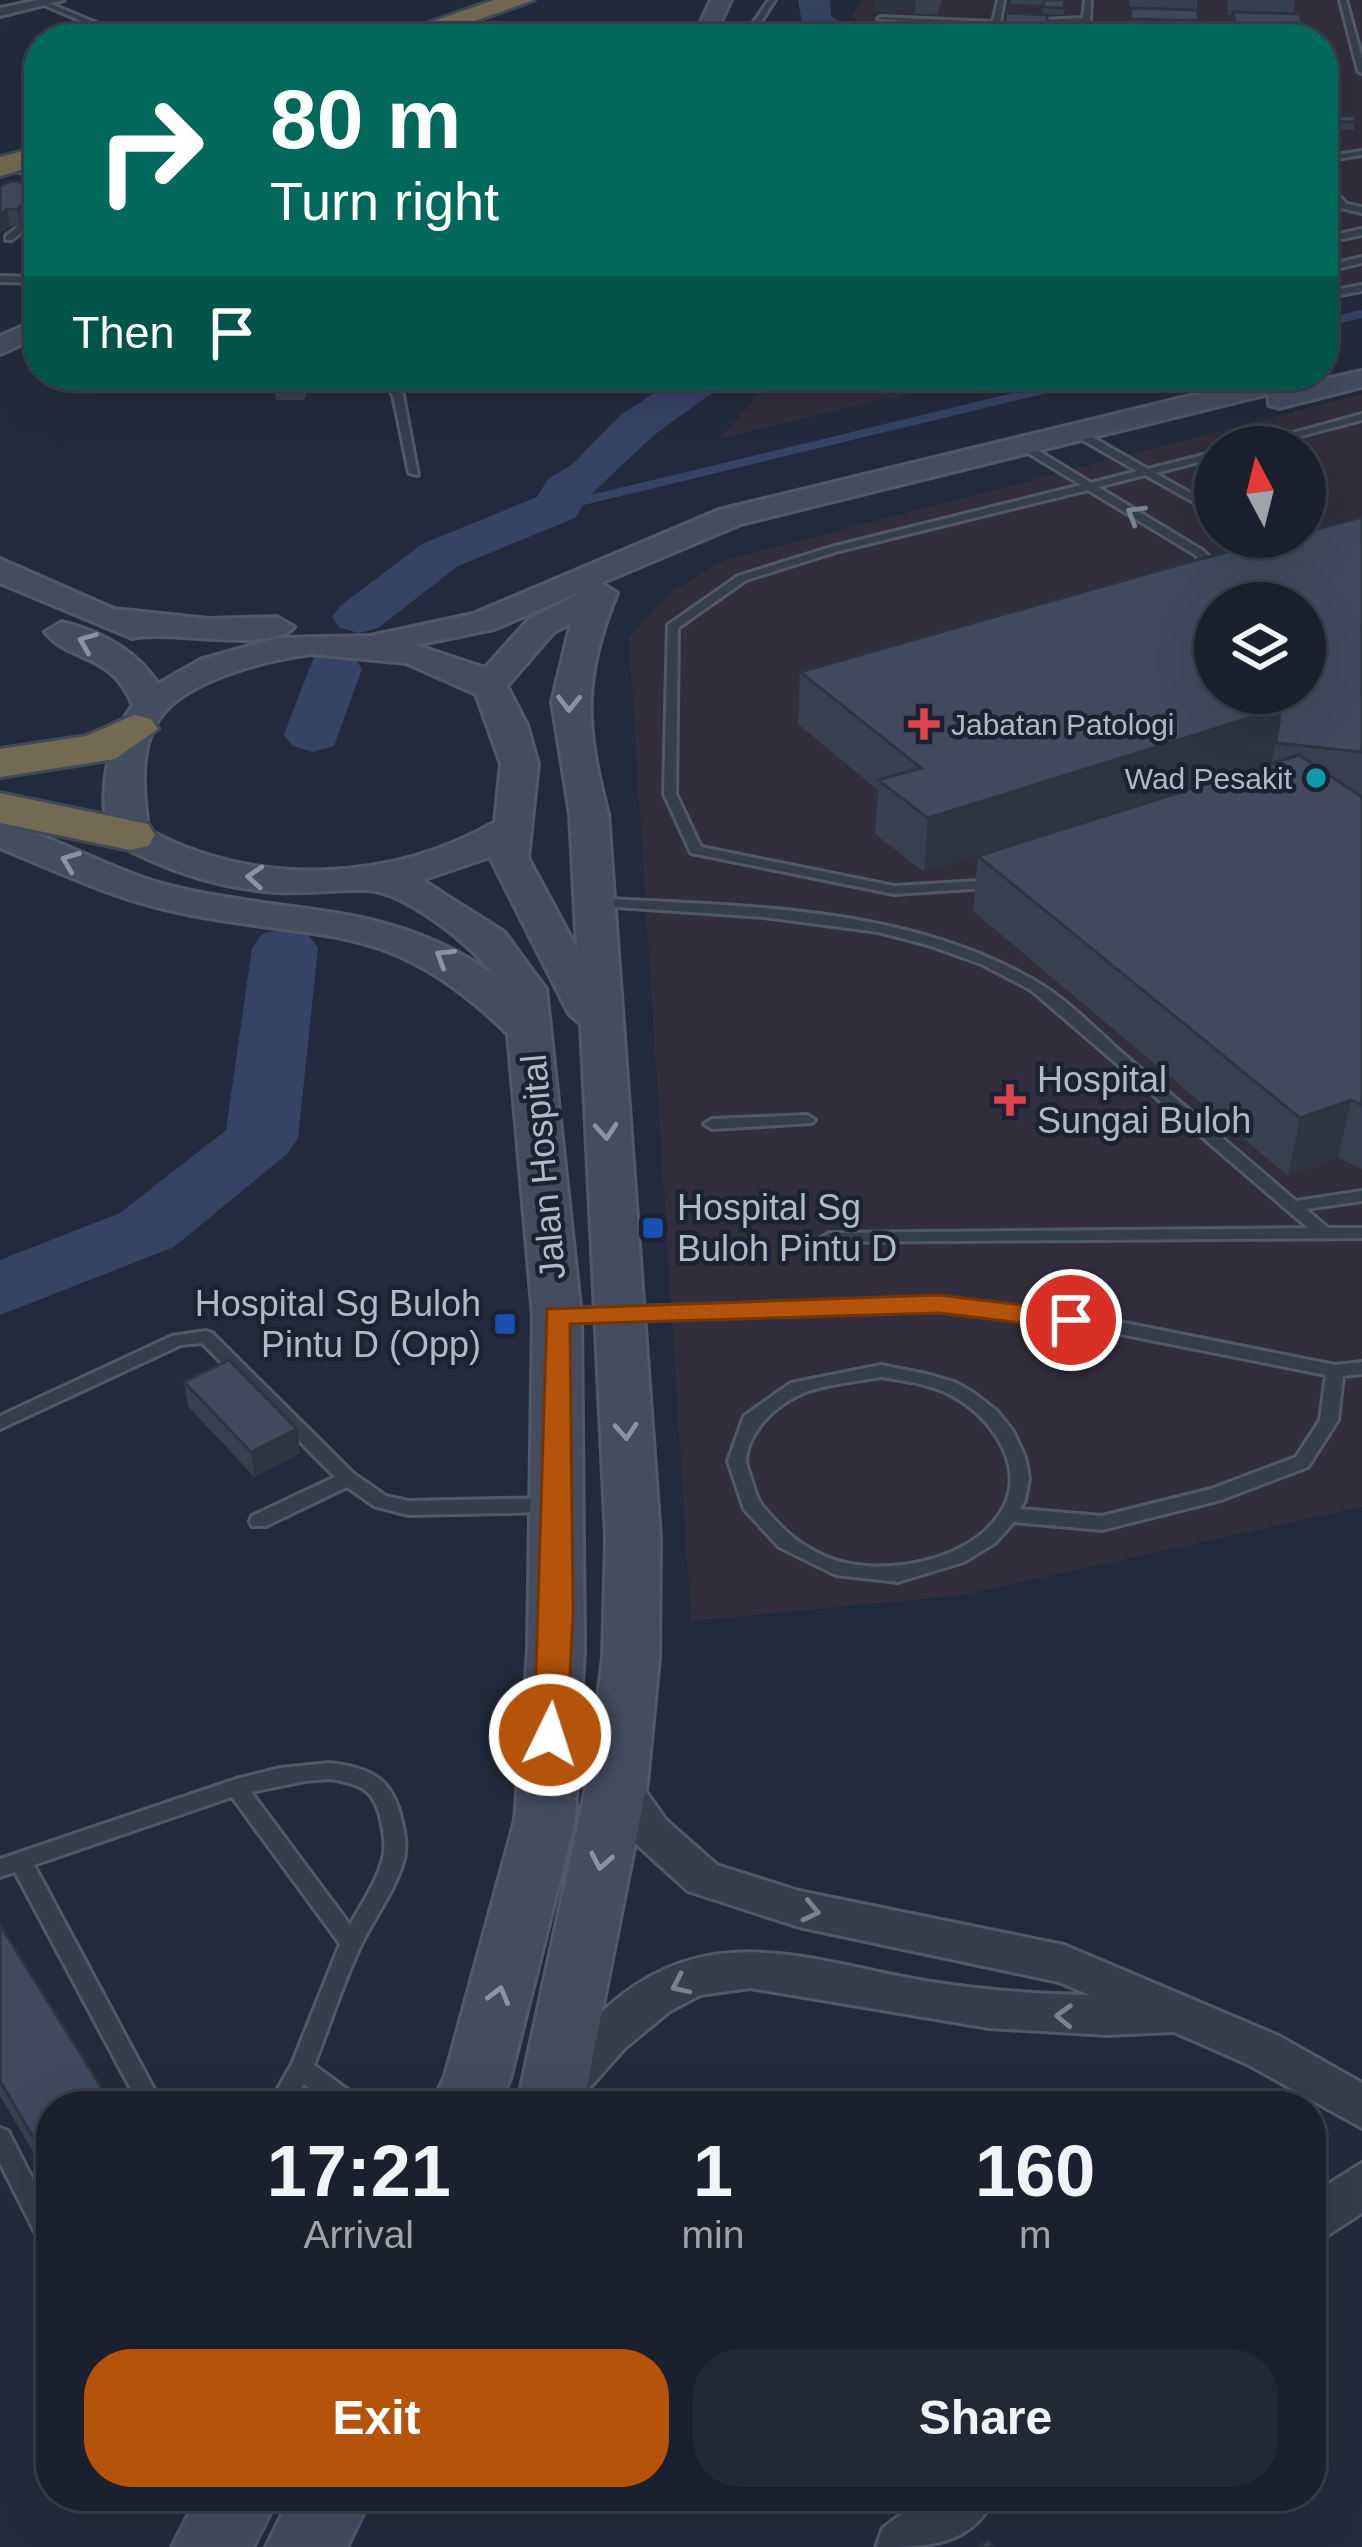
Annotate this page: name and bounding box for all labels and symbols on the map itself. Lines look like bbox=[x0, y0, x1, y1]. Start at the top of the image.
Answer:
north arrow bbox=[1194, 426, 1326, 558]
one-way arrow bbox=[1126, 506, 1148, 528]
one-way arrow bbox=[77, 632, 98, 656]
one-way arrow bbox=[556, 694, 582, 713]
marker: Jabatan Patologi bbox=[908, 708, 940, 740]
place label: Jabatan Patologi bbox=[951, 708, 1175, 741]
place label: Wad Pesakit bbox=[1125, 762, 1293, 795]
marker: Wad Pesakit bbox=[1303, 765, 1329, 791]
one-way arrow bbox=[60, 851, 81, 876]
one-way arrow bbox=[245, 864, 263, 890]
one-way arrow bbox=[436, 949, 458, 971]
street label: Jalan Hospital bbox=[513, 1053, 573, 1281]
place label: Hospital Sungai Buloh bbox=[1037, 1059, 1251, 1141]
marker: Hospital Sungai Buloh bbox=[994, 1084, 1026, 1116]
one-way arrow bbox=[593, 1122, 619, 1141]
place label: Hospital Sg Buloh Pintu D bbox=[677, 1187, 897, 1269]
marker: Hospital Sg Buloh Pintu D bbox=[640, 1215, 666, 1241]
pin bbox=[1020, 1269, 1122, 1371]
place label: Hospital Sg Buloh Pintu D (Opp) bbox=[195, 1283, 481, 1365]
marker: Hospital Sg Buloh Pintu D (Opp) bbox=[492, 1311, 518, 1337]
one-way arrow bbox=[613, 1422, 639, 1441]
position arrow bbox=[487, 1672, 613, 1798]
one-way arrow bbox=[589, 1850, 615, 1870]
one-way arrow bbox=[801, 1898, 821, 1923]
one-way arrow bbox=[671, 1971, 692, 1994]
one-way arrow bbox=[485, 1985, 510, 2005]
one-way arrow bbox=[1054, 2003, 1073, 2029]

